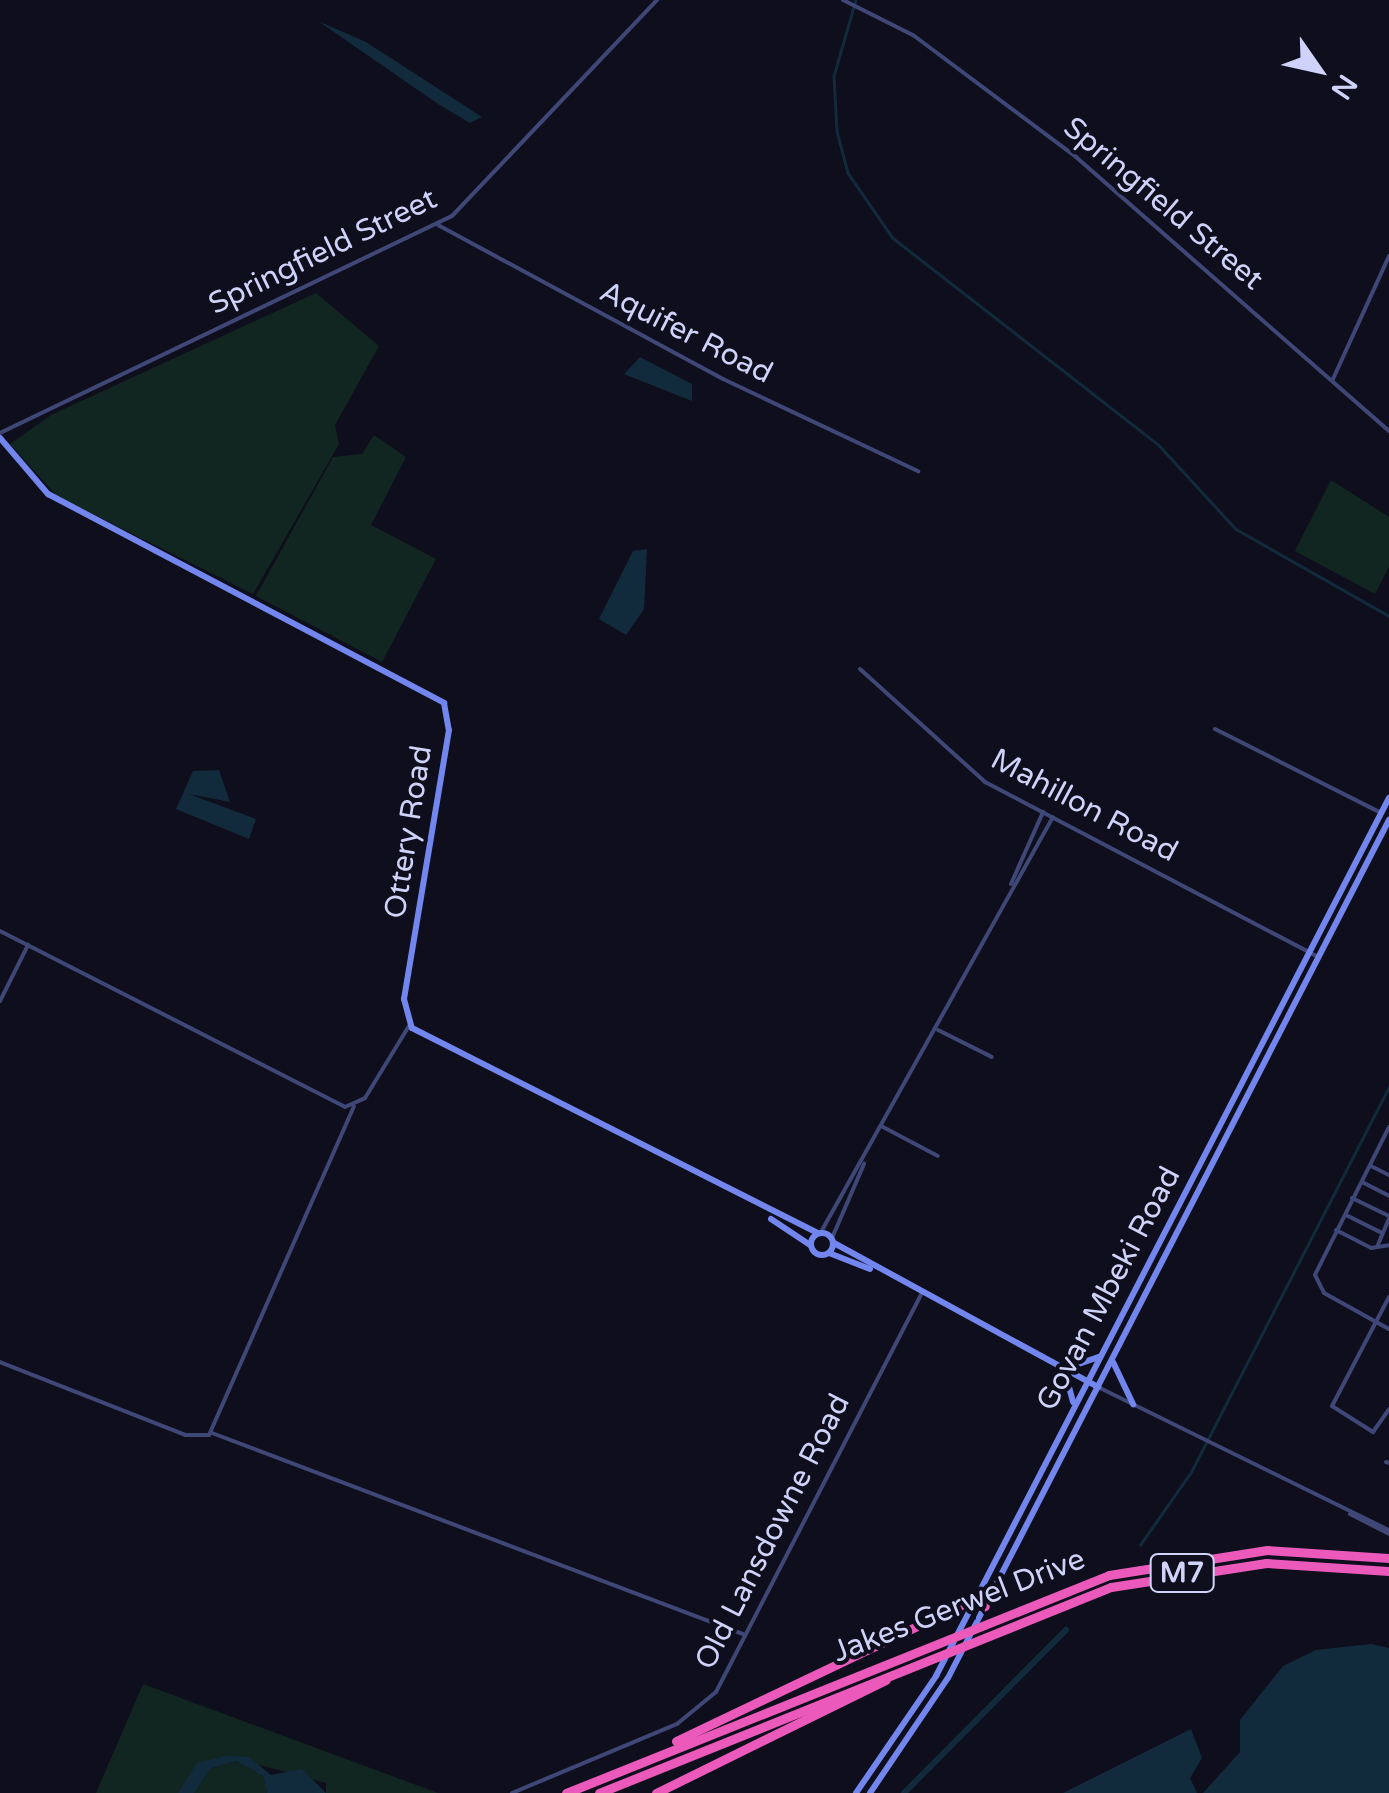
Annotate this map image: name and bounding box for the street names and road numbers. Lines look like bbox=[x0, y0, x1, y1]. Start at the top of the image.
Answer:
street label: Springfield Street bbox=[1056, 110, 1270, 298]
street label: Springfield Street bbox=[203, 181, 443, 323]
street label: Aquifer Road bbox=[594, 274, 778, 392]
street label: Mahillon Road bbox=[985, 742, 1183, 870]
street label: Ottery Road bbox=[378, 743, 440, 921]
street label: Govan Mbeki Road bbox=[1029, 1161, 1189, 1417]
street label: Old Lansdowne Road bbox=[688, 1388, 858, 1676]
street label: Jakes Gerwel Drive bbox=[828, 1541, 1090, 1671]
road number: M7 bbox=[1150, 1550, 1214, 1596]

